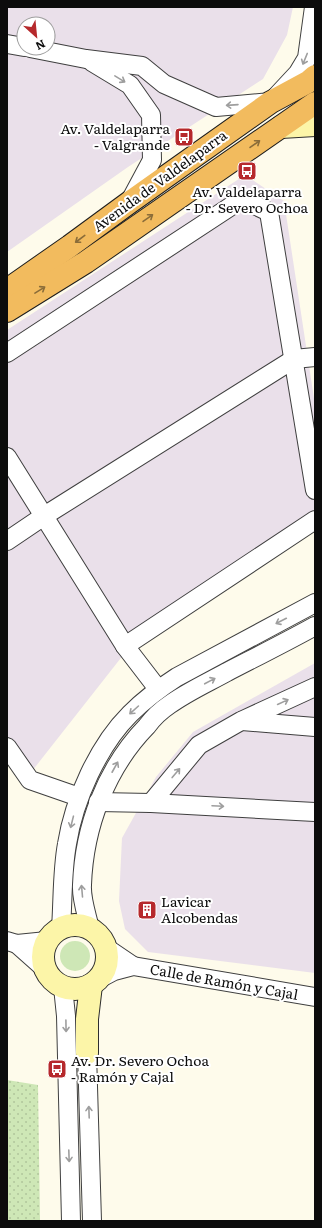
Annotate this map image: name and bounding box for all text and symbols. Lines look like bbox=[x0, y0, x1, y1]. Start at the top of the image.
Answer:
north arrow bbox=[16, 16, 56, 56]
text: N bbox=[33, 37, 49, 55]
one-way arrow bbox=[301, 53, 309, 65]
one-way arrow bbox=[114, 74, 125, 83]
one-way arrow bbox=[226, 102, 239, 109]
place label: Av. Valdelaparra - Valgrande bbox=[61, 118, 170, 154]
street label: Avenida de Valdelaparra bbox=[88, 124, 231, 236]
bus stop icon: Av. Valdelaparra - Valgrande bbox=[173, 126, 195, 148]
one-way arrow bbox=[250, 140, 261, 148]
bus stop icon: Av. Valdelaparra - Dr. Severo Ochoa bbox=[236, 160, 258, 182]
place label: Av. Valdelaparra - Dr. Severo Ochoa bbox=[186, 181, 309, 217]
one-way arrow bbox=[143, 214, 154, 222]
one-way arrow bbox=[74, 235, 85, 243]
one-way arrow bbox=[34, 286, 45, 294]
one-way arrow bbox=[275, 618, 287, 626]
one-way arrow bbox=[204, 677, 216, 684]
one-way arrow bbox=[276, 698, 288, 705]
one-way arrow bbox=[129, 706, 140, 715]
one-way arrow bbox=[112, 761, 120, 773]
one-way arrow bbox=[172, 767, 181, 778]
one-way arrow bbox=[211, 803, 224, 810]
one-way arrow bbox=[67, 816, 75, 829]
one-way arrow bbox=[79, 885, 86, 898]
place label: Lavicar Alcobendas bbox=[161, 891, 238, 927]
building icon: Lavicar Alcobendas bbox=[136, 899, 158, 921]
street label: Calle de Ramón y Cajal bbox=[148, 958, 300, 1004]
one-way arrow bbox=[62, 1019, 70, 1032]
place label: Av. Dr. Severo Ochoa - Ramón y Cajal bbox=[71, 1050, 210, 1086]
bus stop icon: Av. Dr. Severo Ochoa - Ramón y Cajal bbox=[46, 1058, 68, 1080]
one-way arrow bbox=[85, 1106, 93, 1119]
one-way arrow bbox=[65, 1149, 73, 1162]

